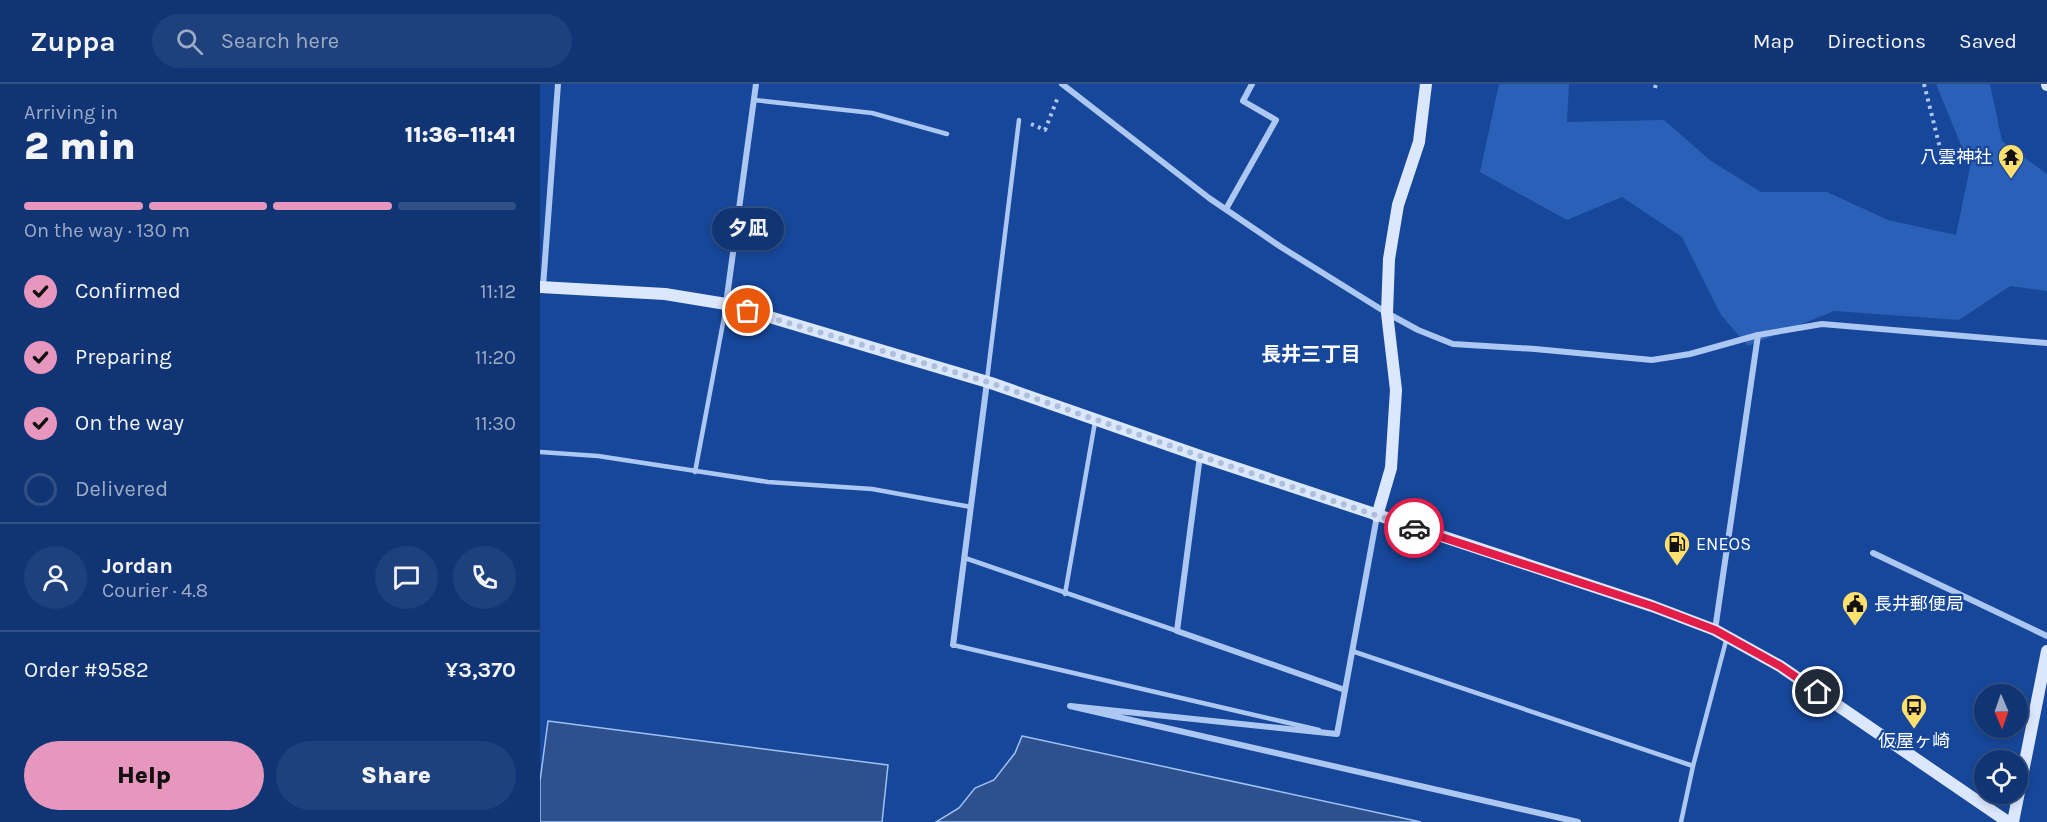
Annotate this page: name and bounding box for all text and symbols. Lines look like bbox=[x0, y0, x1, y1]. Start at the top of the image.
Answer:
search box bbox=[152, 14, 572, 68]
text: Zuppa bbox=[30, 25, 116, 58]
icon: search bbox=[173, 25, 206, 58]
text: Search here bbox=[221, 28, 339, 54]
text: Map bbox=[1753, 29, 1794, 53]
text: Directions bbox=[1827, 29, 1926, 53]
text: Saved bbox=[1959, 29, 2017, 53]
text: Arriving in bbox=[24, 101, 118, 124]
text: 11:36–11:41 bbox=[405, 122, 516, 148]
text: 2 min bbox=[24, 123, 136, 169]
temple icon: 八雲神社 bbox=[1996, 142, 2026, 180]
place label: 八雲神社 bbox=[1920, 146, 1992, 168]
callout: 夕凪 bbox=[712, 209, 784, 251]
text: 夕凪 bbox=[728, 217, 768, 240]
text: On the way · 130 m bbox=[24, 219, 190, 242]
icon: check bbox=[24, 275, 57, 308]
text: Confirmed bbox=[75, 278, 181, 304]
text: 11:12 bbox=[480, 280, 516, 303]
pin bbox=[722, 285, 773, 336]
icon: bag bbox=[731, 294, 764, 327]
icon: check bbox=[24, 341, 57, 374]
district label: 長井三丁目 bbox=[1261, 343, 1361, 366]
text: Preparing bbox=[75, 344, 172, 370]
text: 11:20 bbox=[475, 346, 516, 369]
icon: check bbox=[24, 407, 57, 440]
text: On the way bbox=[75, 410, 184, 436]
text: 11:30 bbox=[474, 412, 516, 435]
text: Delivered bbox=[75, 476, 168, 502]
courier bbox=[1384, 498, 1444, 558]
icon: car bbox=[1398, 512, 1431, 545]
fuel station icon: ENEOS bbox=[1662, 529, 1692, 567]
place label: ENEOS bbox=[1696, 533, 1751, 555]
button: person bbox=[24, 546, 87, 609]
button: chat bbox=[375, 546, 438, 609]
button: phone bbox=[453, 546, 516, 609]
text: Jordan bbox=[102, 553, 173, 579]
text: Courier · 4.8 bbox=[102, 579, 208, 602]
public building icon: 長井郵便局 bbox=[1840, 589, 1870, 627]
place label: 長井郵便局 bbox=[1874, 593, 1964, 615]
text: Order #9582 bbox=[24, 657, 149, 683]
text: ¥3,370 bbox=[445, 657, 516, 683]
pin bbox=[1792, 666, 1843, 717]
icon: home bbox=[1801, 675, 1834, 708]
north arrow bbox=[1974, 684, 2028, 738]
map controls bbox=[1974, 684, 2028, 804]
bus stop icon: 仮屋ヶ崎 bbox=[1899, 692, 1929, 730]
place label: 仮屋ヶ崎 bbox=[1878, 730, 1950, 752]
button: Help bbox=[24, 741, 264, 810]
button: Share bbox=[276, 741, 516, 810]
button: locate bbox=[1974, 750, 2028, 804]

